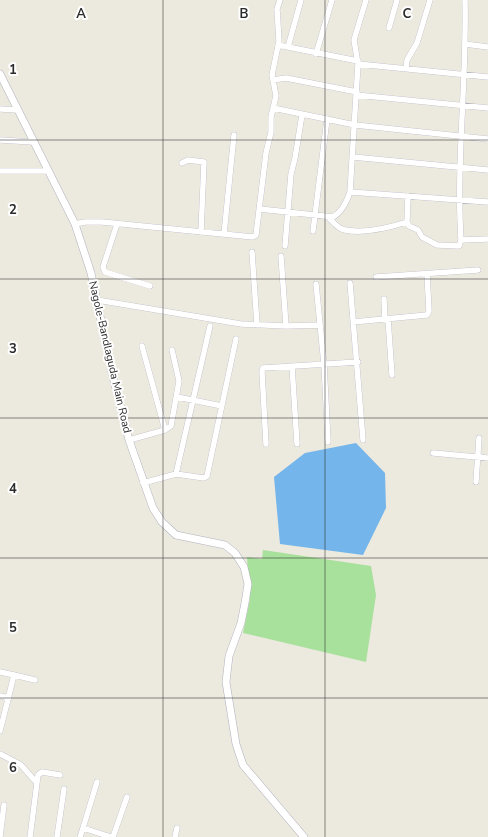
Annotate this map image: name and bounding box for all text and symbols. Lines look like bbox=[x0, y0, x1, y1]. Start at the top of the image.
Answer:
text: A bbox=[76, 5, 86, 23]
text: B bbox=[240, 5, 249, 23]
text: C bbox=[403, 5, 412, 23]
text: 1 bbox=[9, 61, 17, 79]
text: 2 bbox=[9, 201, 17, 219]
street label: Nagole-Bandlaguda Main Road bbox=[85, 280, 135, 434]
text: 3 bbox=[9, 340, 17, 358]
text: 4 bbox=[9, 480, 17, 498]
text: 5 bbox=[9, 619, 17, 637]
text: 6 bbox=[9, 759, 17, 777]

